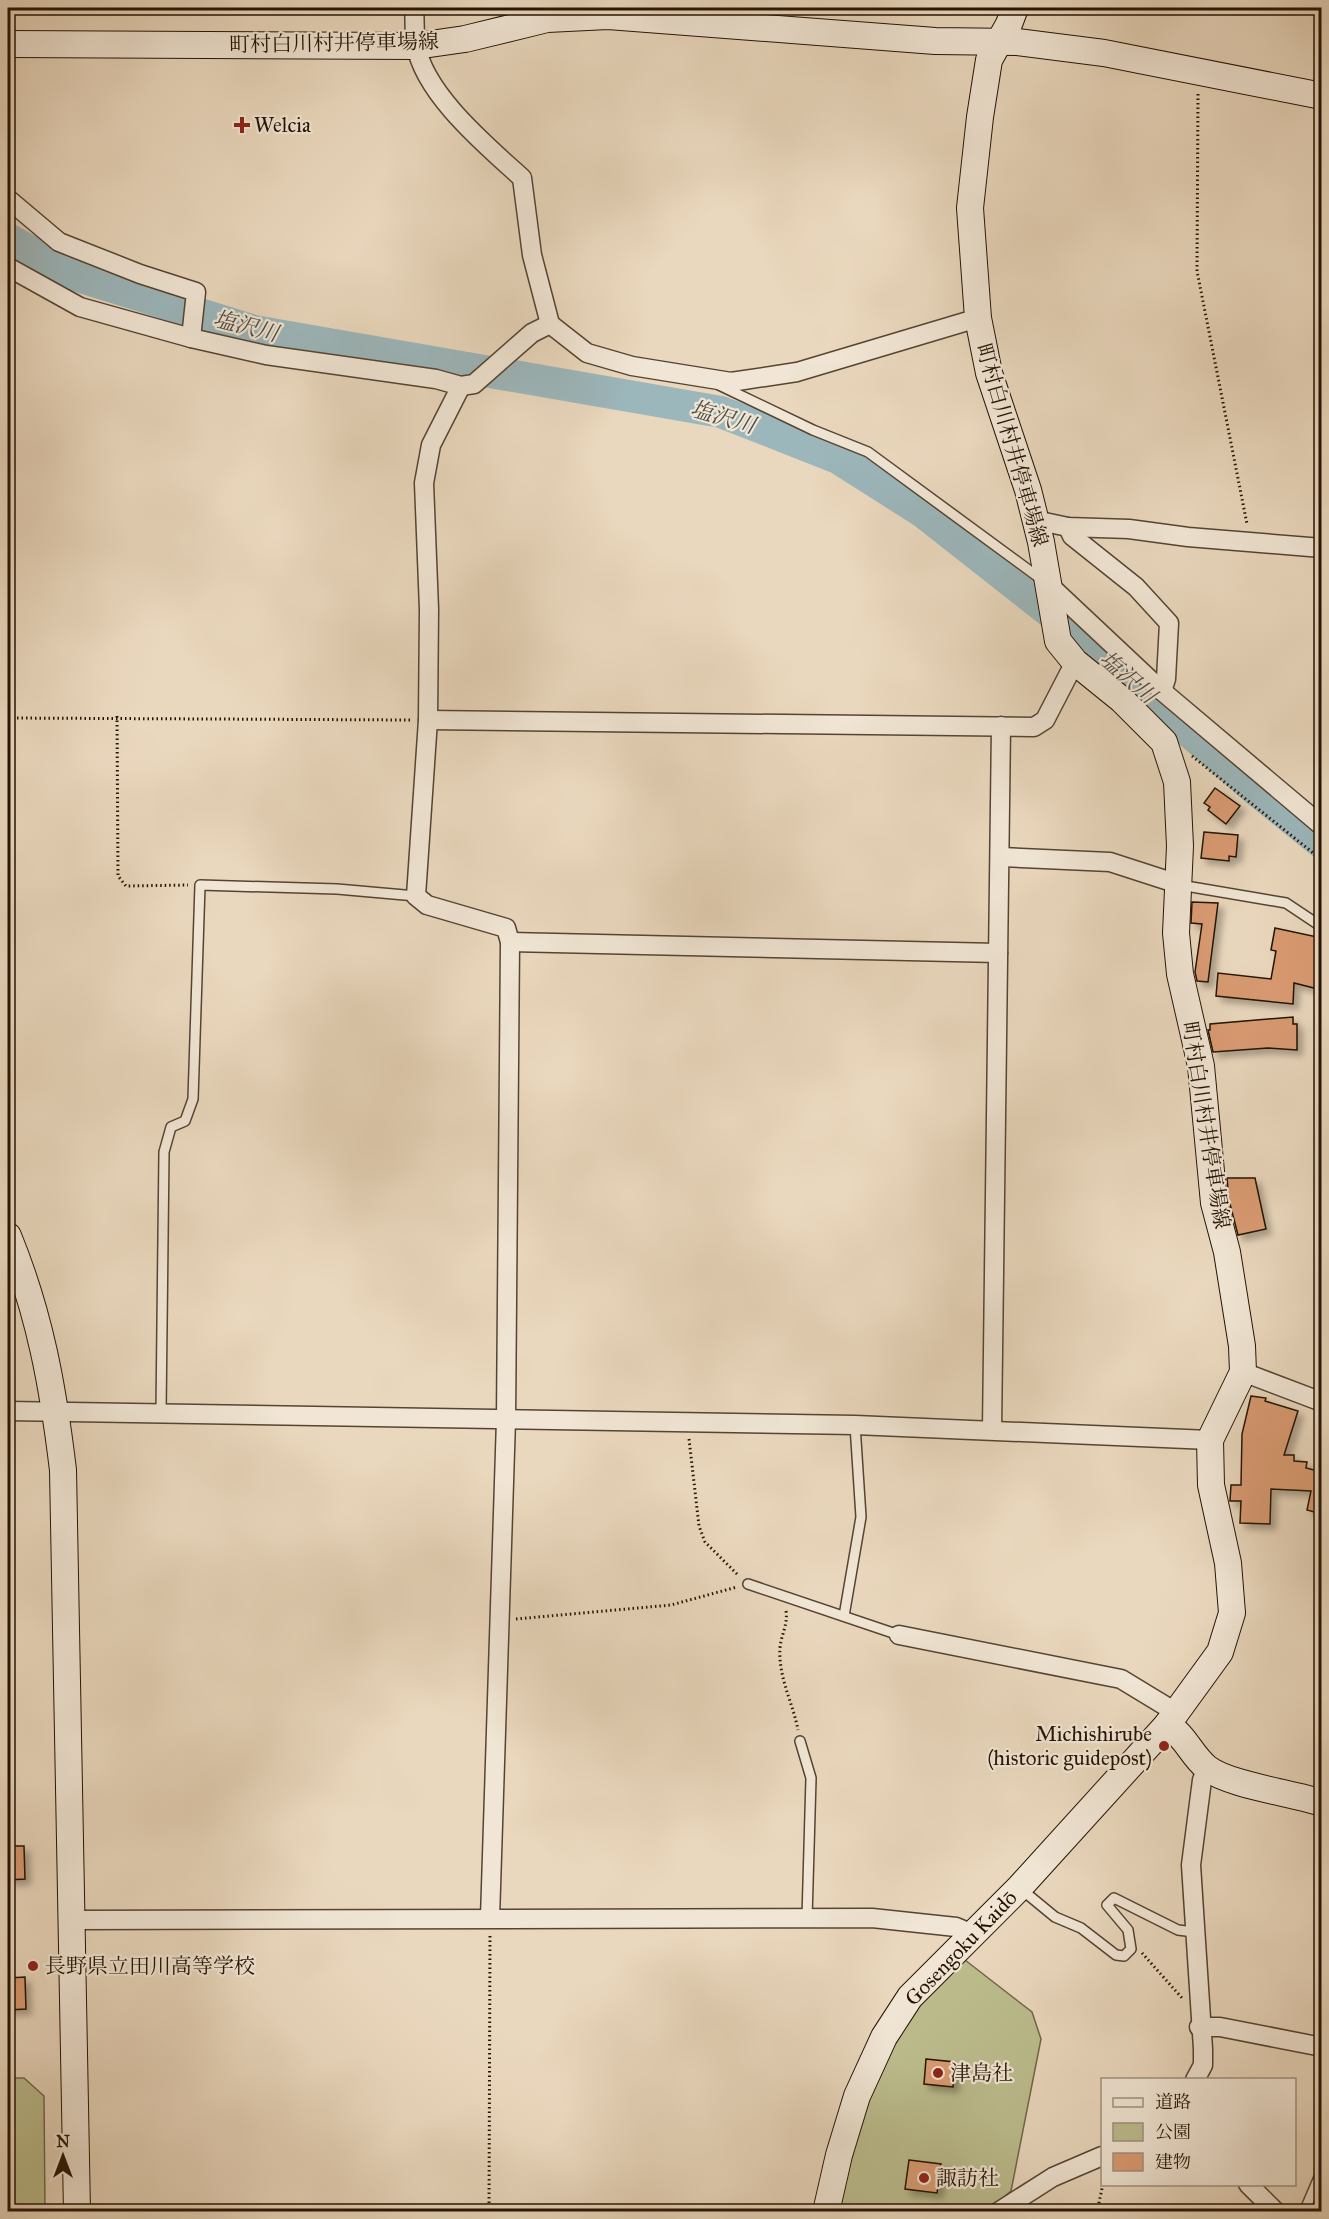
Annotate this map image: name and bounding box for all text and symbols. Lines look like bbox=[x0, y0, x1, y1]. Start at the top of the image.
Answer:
street label: 町村白川村井停車場線 bbox=[229, 28, 439, 58]
place label: Welcia bbox=[254, 112, 311, 138]
marker: Welcia bbox=[235, 118, 249, 132]
water label: 塩沢川 bbox=[211, 305, 283, 348]
street label: 町村白川村井停車場線 bbox=[971, 340, 1053, 550]
water label: 塩沢川 bbox=[688, 395, 760, 440]
water label: 塩沢川 bbox=[1094, 645, 1163, 710]
street label: 町村白川村井停車場線 bbox=[1177, 1019, 1235, 1231]
place label: Michishirube (historic guidepost) bbox=[988, 1721, 1152, 1771]
marker: Michishirube (historic guidepost) bbox=[1157, 1739, 1171, 1753]
street label: Gosengoku Kaidō bbox=[899, 1885, 1023, 2011]
place label: 長野県立田川高等学校 bbox=[45, 1953, 255, 1979]
marker: 長野県立田川高等学校 bbox=[26, 1959, 40, 1973]
place label: 津島社 bbox=[950, 2060, 1013, 2086]
marker: 津島社 bbox=[931, 2066, 945, 2080]
legend bbox=[1101, 2078, 1296, 2186]
text: 道路 bbox=[1155, 2091, 1191, 2113]
text: 公園 bbox=[1155, 2121, 1191, 2143]
north arrow bbox=[33, 2126, 93, 2186]
text: N bbox=[56, 2132, 70, 2151]
text: 建物 bbox=[1155, 2151, 1191, 2173]
place label: 諏訪社 bbox=[936, 2165, 999, 2191]
marker: 諏訪社 bbox=[917, 2171, 931, 2185]

